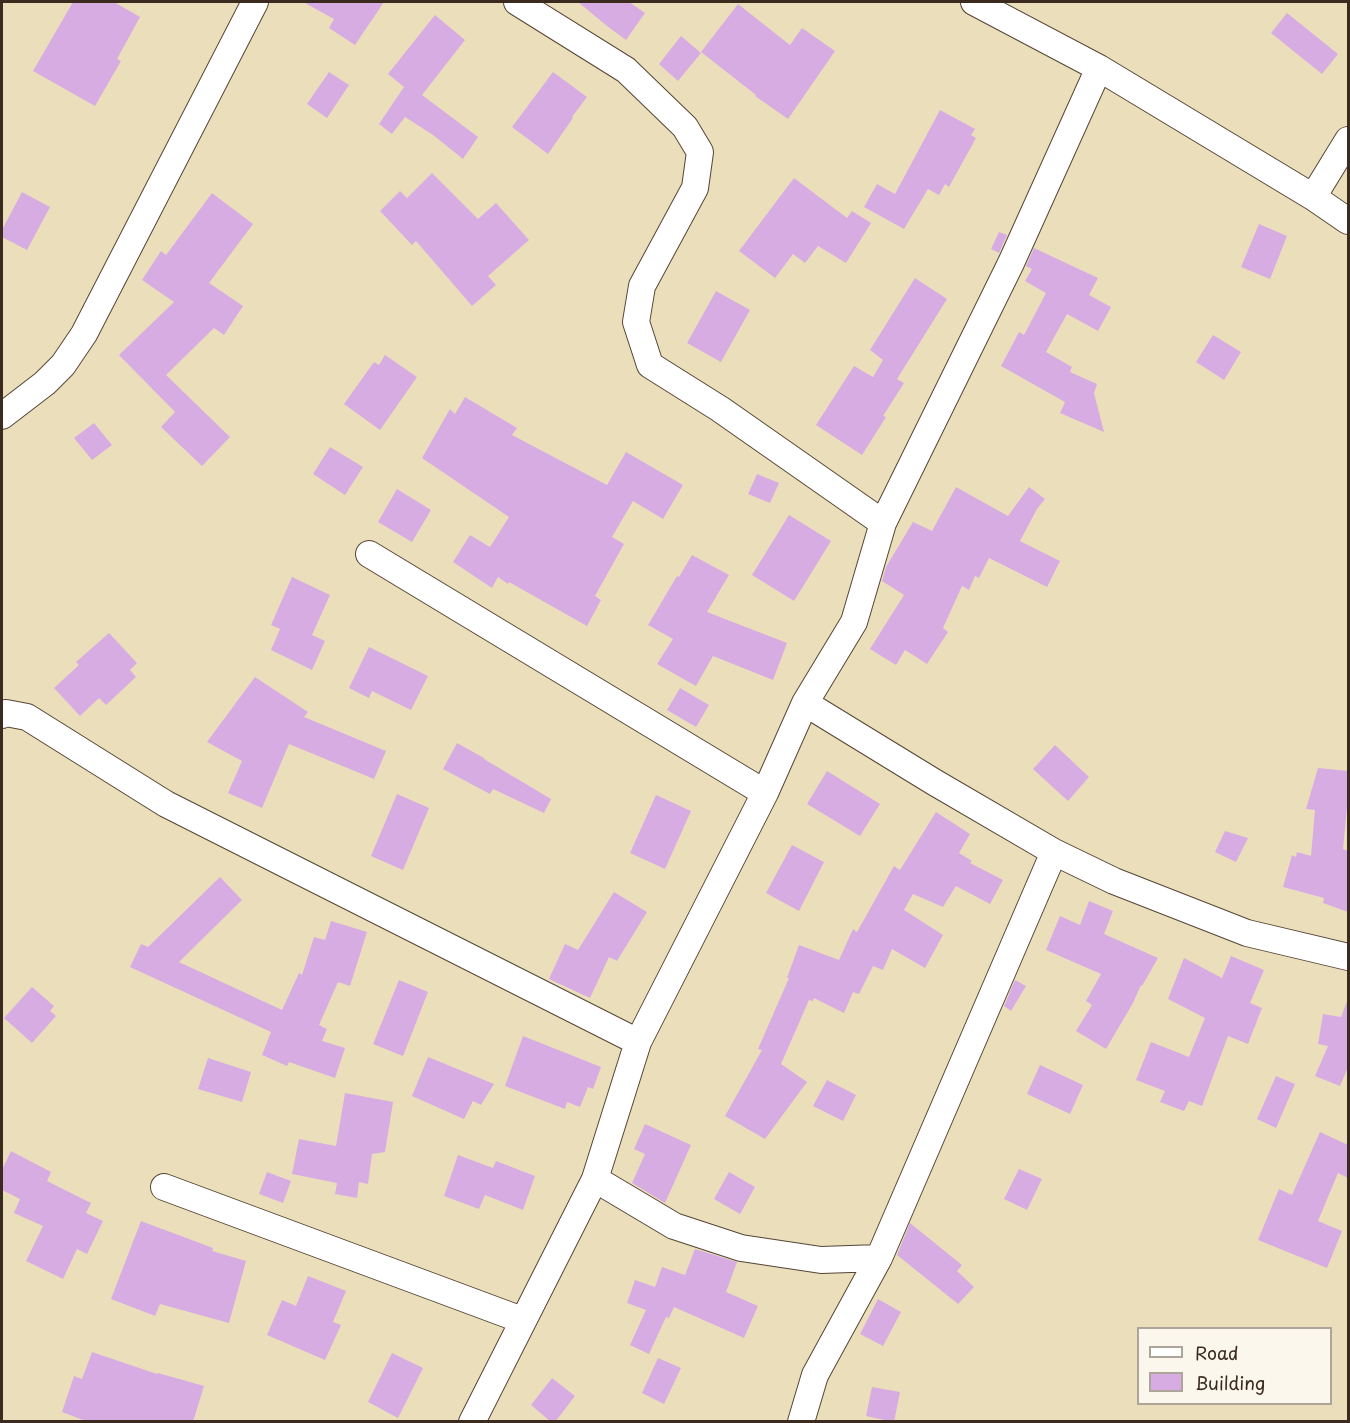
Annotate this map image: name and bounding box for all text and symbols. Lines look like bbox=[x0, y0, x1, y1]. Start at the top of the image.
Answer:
legend bbox=[1137, 1327, 1332, 1405]
text: Road bbox=[1195, 1339, 1239, 1366]
text: Building bbox=[1195, 1369, 1265, 1396]

